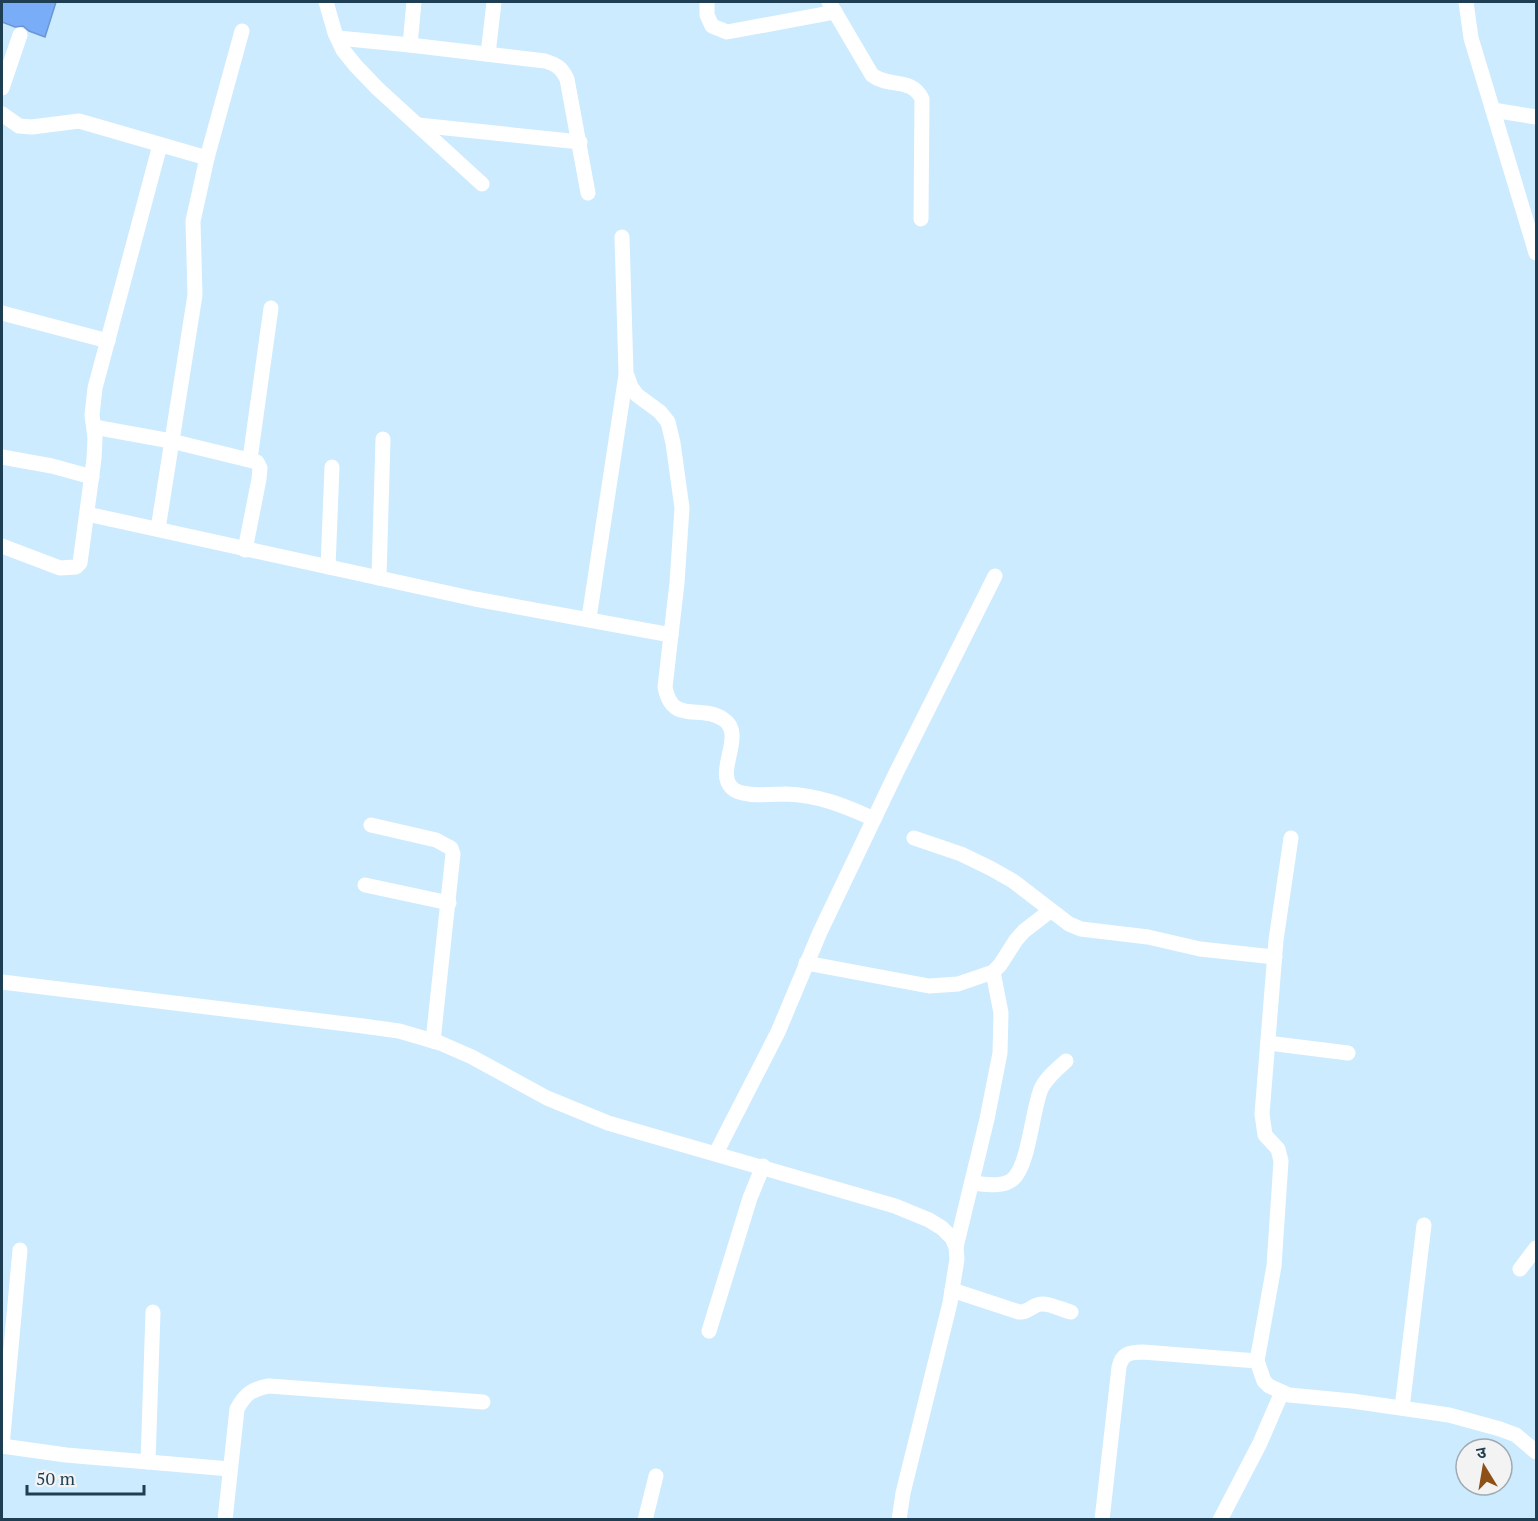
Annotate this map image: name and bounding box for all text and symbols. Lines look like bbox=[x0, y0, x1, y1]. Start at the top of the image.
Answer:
north arrow bbox=[1454, 1437, 1514, 1497]
text: उ bbox=[1474, 1440, 1488, 1464]
scale bar bbox=[27, 1458, 144, 1496]
text: 50 m bbox=[36, 1466, 76, 1490]

